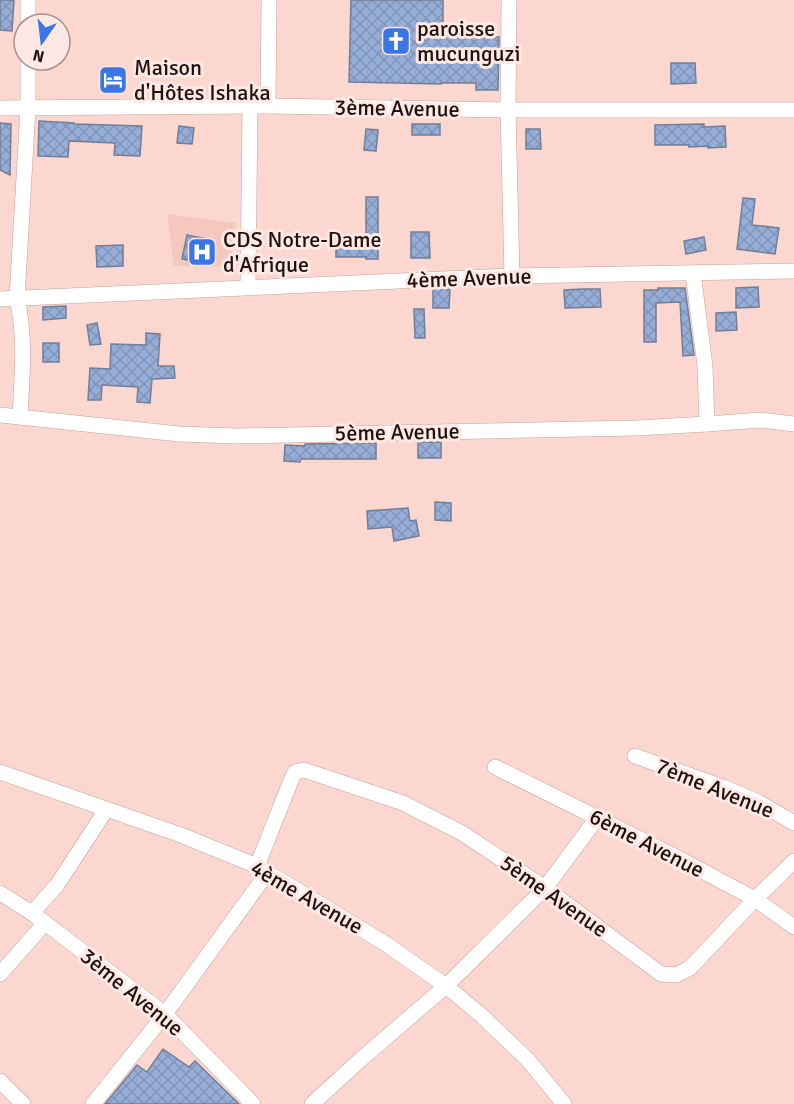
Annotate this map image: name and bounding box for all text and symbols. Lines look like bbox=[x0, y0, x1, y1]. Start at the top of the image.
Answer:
north arrow bbox=[12, 12, 72, 72]
place label: paroisse mucunguzi bbox=[417, 15, 520, 67]
church icon: paroisse mucunguzi bbox=[380, 25, 412, 57]
text: N bbox=[31, 45, 46, 67]
place label: Maison d'Hôtes Ishaka bbox=[134, 54, 271, 106]
hotel icon: Maison d'Hôtes Ishaka bbox=[97, 64, 129, 96]
street label: 3ème Avenue bbox=[334, 93, 460, 123]
place label: CDS Notre-Dame d'Afrique bbox=[223, 226, 382, 278]
hospital icon: CDS Notre-Dame d'Afrique bbox=[186, 236, 218, 268]
street label: 4ème Avenue bbox=[406, 262, 532, 294]
street label: 5ème Avenue bbox=[334, 417, 460, 447]
street label: 7ème Avenue bbox=[652, 752, 778, 824]
street label: 6ème Avenue bbox=[585, 803, 709, 883]
street label: 5ème Avenue bbox=[495, 849, 613, 943]
street label: 4ème Avenue bbox=[246, 854, 368, 940]
street label: 3ème Avenue bbox=[75, 942, 189, 1042]

